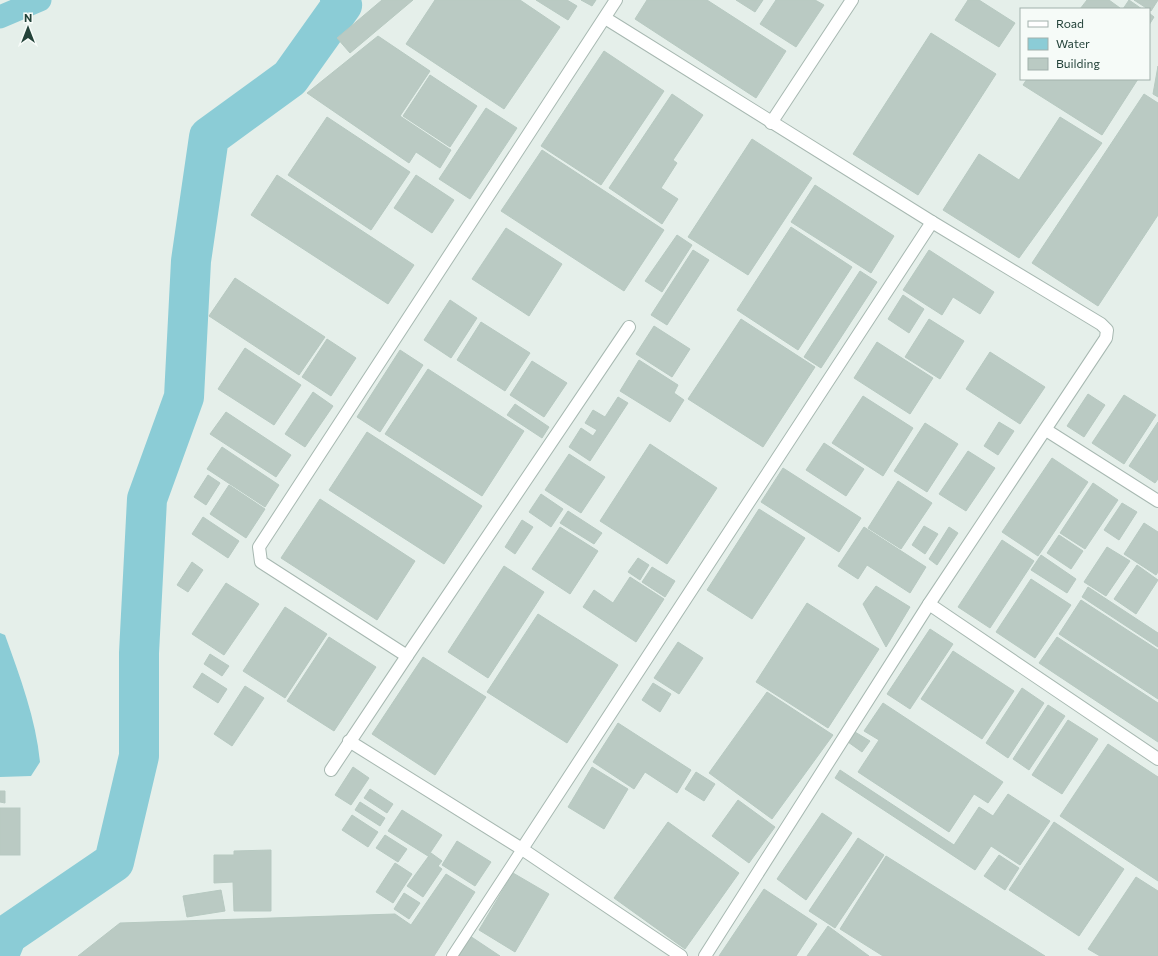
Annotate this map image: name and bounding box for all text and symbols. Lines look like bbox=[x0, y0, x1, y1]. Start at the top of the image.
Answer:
north arrow bbox=[8, 8, 48, 48]
legend bbox=[1020, 8, 1150, 80]
text: N bbox=[24, 11, 32, 24]
text: Road bbox=[1056, 16, 1084, 30]
text: Water bbox=[1056, 36, 1090, 50]
text: Building bbox=[1056, 56, 1100, 70]

